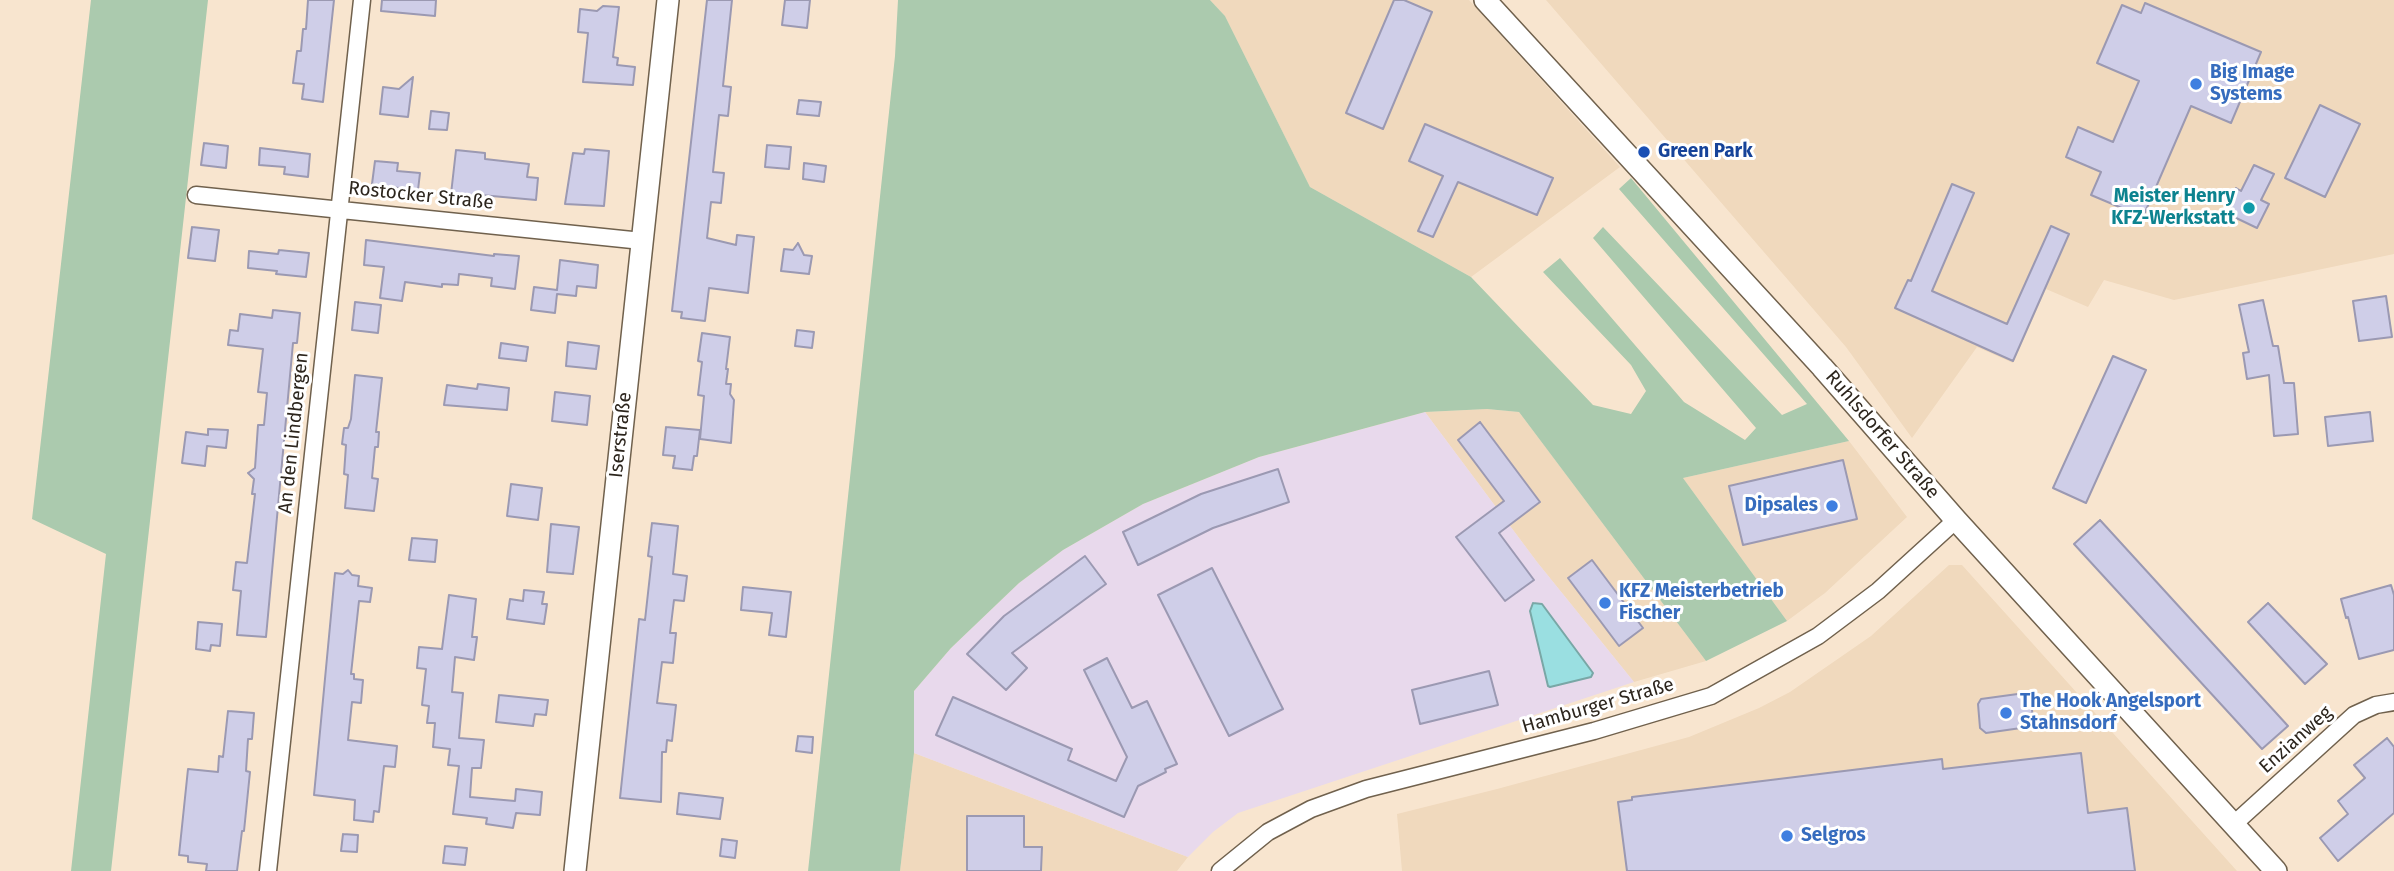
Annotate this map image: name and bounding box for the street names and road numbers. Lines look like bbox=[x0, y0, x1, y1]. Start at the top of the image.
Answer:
street label: Rostocker Straße bbox=[347, 177, 495, 215]
street label: An den Lindbergen bbox=[274, 351, 314, 515]
street label: Ruhlsdorfer Straße bbox=[1820, 366, 1944, 504]
street label: Iserstraße bbox=[605, 391, 637, 479]
street label: Hamburger Straße bbox=[1519, 673, 1677, 739]
street label: Enzianweg bbox=[2255, 701, 2337, 779]

